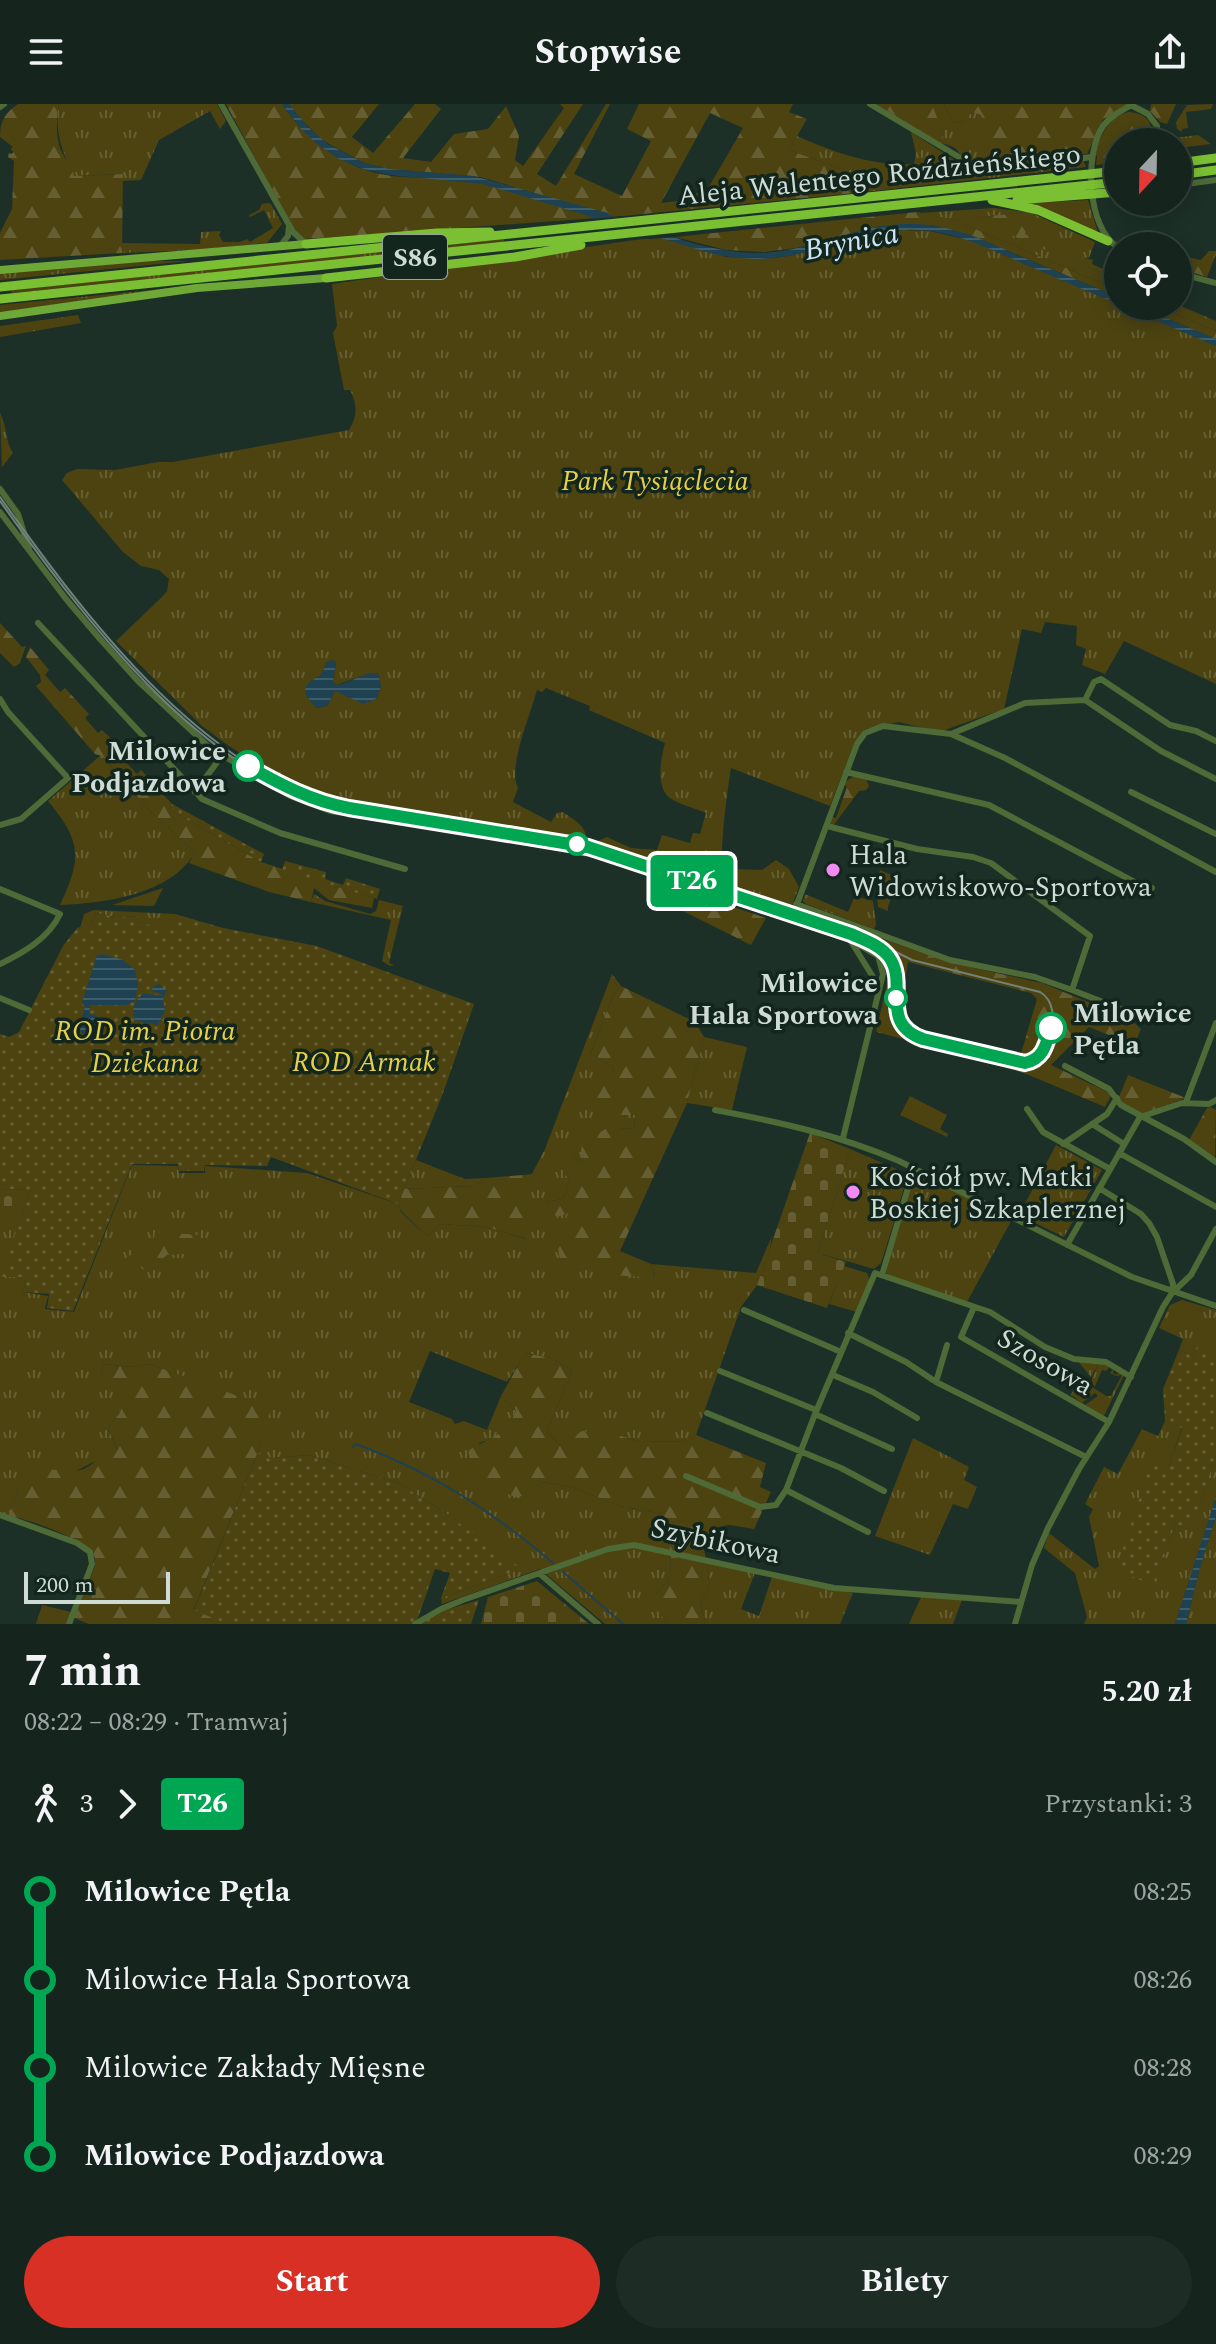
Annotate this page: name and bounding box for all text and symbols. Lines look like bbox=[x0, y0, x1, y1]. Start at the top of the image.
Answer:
text: Stopwise bbox=[534, 25, 682, 80]
icon: menu bbox=[24, 30, 68, 74]
icon: share bbox=[1148, 30, 1192, 74]
north arrow bbox=[1104, 128, 1192, 216]
map controls bbox=[1104, 128, 1192, 320]
street label: Aleja Walentego Roździeńskiego bbox=[675, 133, 1083, 218]
water label: Brynica bbox=[800, 210, 902, 274]
button: locate bbox=[1104, 232, 1192, 320]
road number: S86 bbox=[383, 235, 447, 279]
park label: Park Tysiąclecia bbox=[561, 460, 749, 503]
place label: Milowice Podjazdowa bbox=[71, 730, 227, 805]
marker: Milowice Podjazdowa bbox=[233, 751, 263, 781]
unlabelled marker bbox=[566, 833, 588, 855]
place label: Hala Widowiskowo-Sportowa bbox=[849, 834, 1152, 909]
line badge: T26 bbox=[646, 855, 738, 907]
text: T26 bbox=[666, 859, 718, 902]
marker: Hala Widowiskowo-Sportowa bbox=[824, 861, 842, 879]
place label: Milowice Hala Sportowa bbox=[689, 962, 879, 1037]
marker: Milowice Hala Sportowa bbox=[885, 987, 907, 1009]
place label: Milowice Pętla bbox=[1073, 992, 1192, 1067]
park label: ROD im. Piotra Dziekana bbox=[55, 1010, 235, 1085]
marker: Milowice Pętla bbox=[1036, 1013, 1066, 1043]
park label: ROD Armak bbox=[292, 1041, 436, 1084]
place label: Kościół pw. Matki Boskiej Szkaplerznej bbox=[869, 1156, 1126, 1231]
marker: Kościół pw. Matki Boskiej Szkaplerznej bbox=[844, 1183, 862, 1201]
street label: Szosowa bbox=[989, 1317, 1102, 1407]
street label: Szybikowa bbox=[647, 1507, 785, 1576]
scale bar bbox=[24, 1568, 170, 1604]
text: 200 m bbox=[36, 1569, 93, 1602]
text: 7 min bbox=[24, 1638, 141, 1705]
text: 5.20 zł bbox=[1101, 1669, 1192, 1715]
text: 08:22 – 08:29 · Tramwaj bbox=[24, 1702, 289, 1742]
icon: walk bbox=[24, 1782, 68, 1826]
icon: forward bbox=[105, 1782, 149, 1826]
text: T26 bbox=[177, 1782, 228, 1825]
text: 3 bbox=[80, 1784, 93, 1824]
text: Przystanki: 3 bbox=[1044, 1784, 1192, 1824]
text: Milowice Pętla bbox=[84, 1869, 290, 1915]
text: 08:25 bbox=[1133, 1872, 1192, 1912]
text: Milowice Hala Sportowa bbox=[84, 1957, 411, 2003]
text: 08:26 bbox=[1133, 1960, 1192, 2000]
text: Milowice Zakłady Mięsne bbox=[84, 2045, 426, 2091]
text: 08:28 bbox=[1133, 2048, 1192, 2088]
text: Milowice Podjazdowa bbox=[84, 2133, 384, 2179]
text: 08:29 bbox=[1133, 2136, 1192, 2176]
button: Start bbox=[24, 2236, 600, 2328]
button: Bilety bbox=[616, 2236, 1192, 2328]

